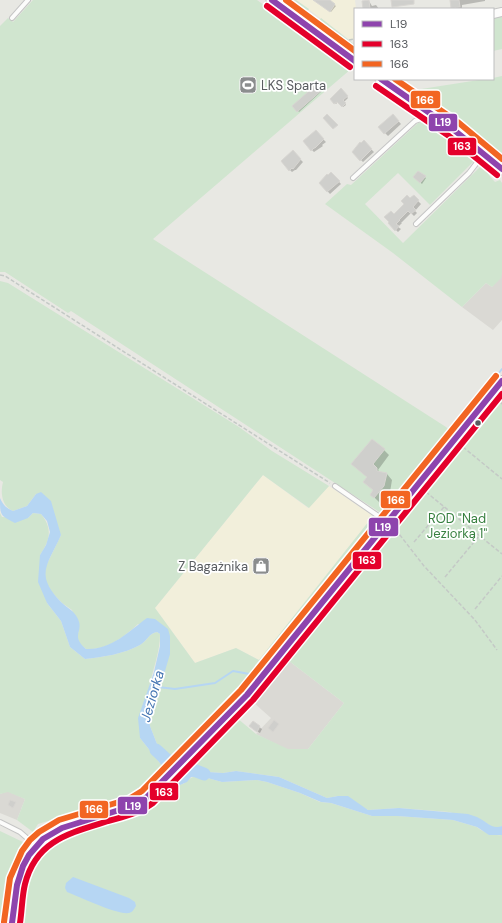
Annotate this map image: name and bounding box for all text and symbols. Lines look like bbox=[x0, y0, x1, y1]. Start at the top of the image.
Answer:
legend bbox=[354, 8, 494, 80]
text: L19 bbox=[390, 16, 407, 32]
text: 163 bbox=[390, 36, 408, 52]
text: 166 bbox=[390, 56, 409, 72]
sports icon: LKS Sparta bbox=[238, 75, 258, 95]
place label: LKS Sparta bbox=[261, 77, 326, 94]
line badge: 166 bbox=[410, 90, 441, 109]
text: 166 bbox=[416, 93, 434, 107]
line badge: L19 bbox=[428, 113, 458, 132]
text: L19 bbox=[435, 115, 451, 129]
line badge: 163 bbox=[447, 137, 477, 156]
text: 163 bbox=[453, 139, 471, 153]
unlabelled marker bbox=[473, 418, 483, 428]
line badge: 166 bbox=[380, 490, 411, 509]
text: 166 bbox=[387, 493, 405, 507]
park label: ROD "Nad Jeziorką 1" bbox=[427, 510, 487, 542]
line badge: L19 bbox=[368, 517, 399, 537]
text: L19 bbox=[375, 520, 391, 534]
line badge: 163 bbox=[352, 551, 382, 570]
text: 163 bbox=[358, 553, 376, 567]
shop icon: Z Bagażnika bbox=[251, 556, 271, 576]
place label: Z Bagażnika bbox=[178, 558, 248, 575]
water label: Jeziorka bbox=[136, 668, 168, 724]
line badge: 163 bbox=[149, 782, 179, 801]
text: 163 bbox=[155, 785, 173, 799]
line badge: L19 bbox=[117, 796, 148, 815]
text: L19 bbox=[125, 799, 141, 813]
line badge: 166 bbox=[79, 800, 109, 819]
text: 166 bbox=[85, 802, 103, 816]

